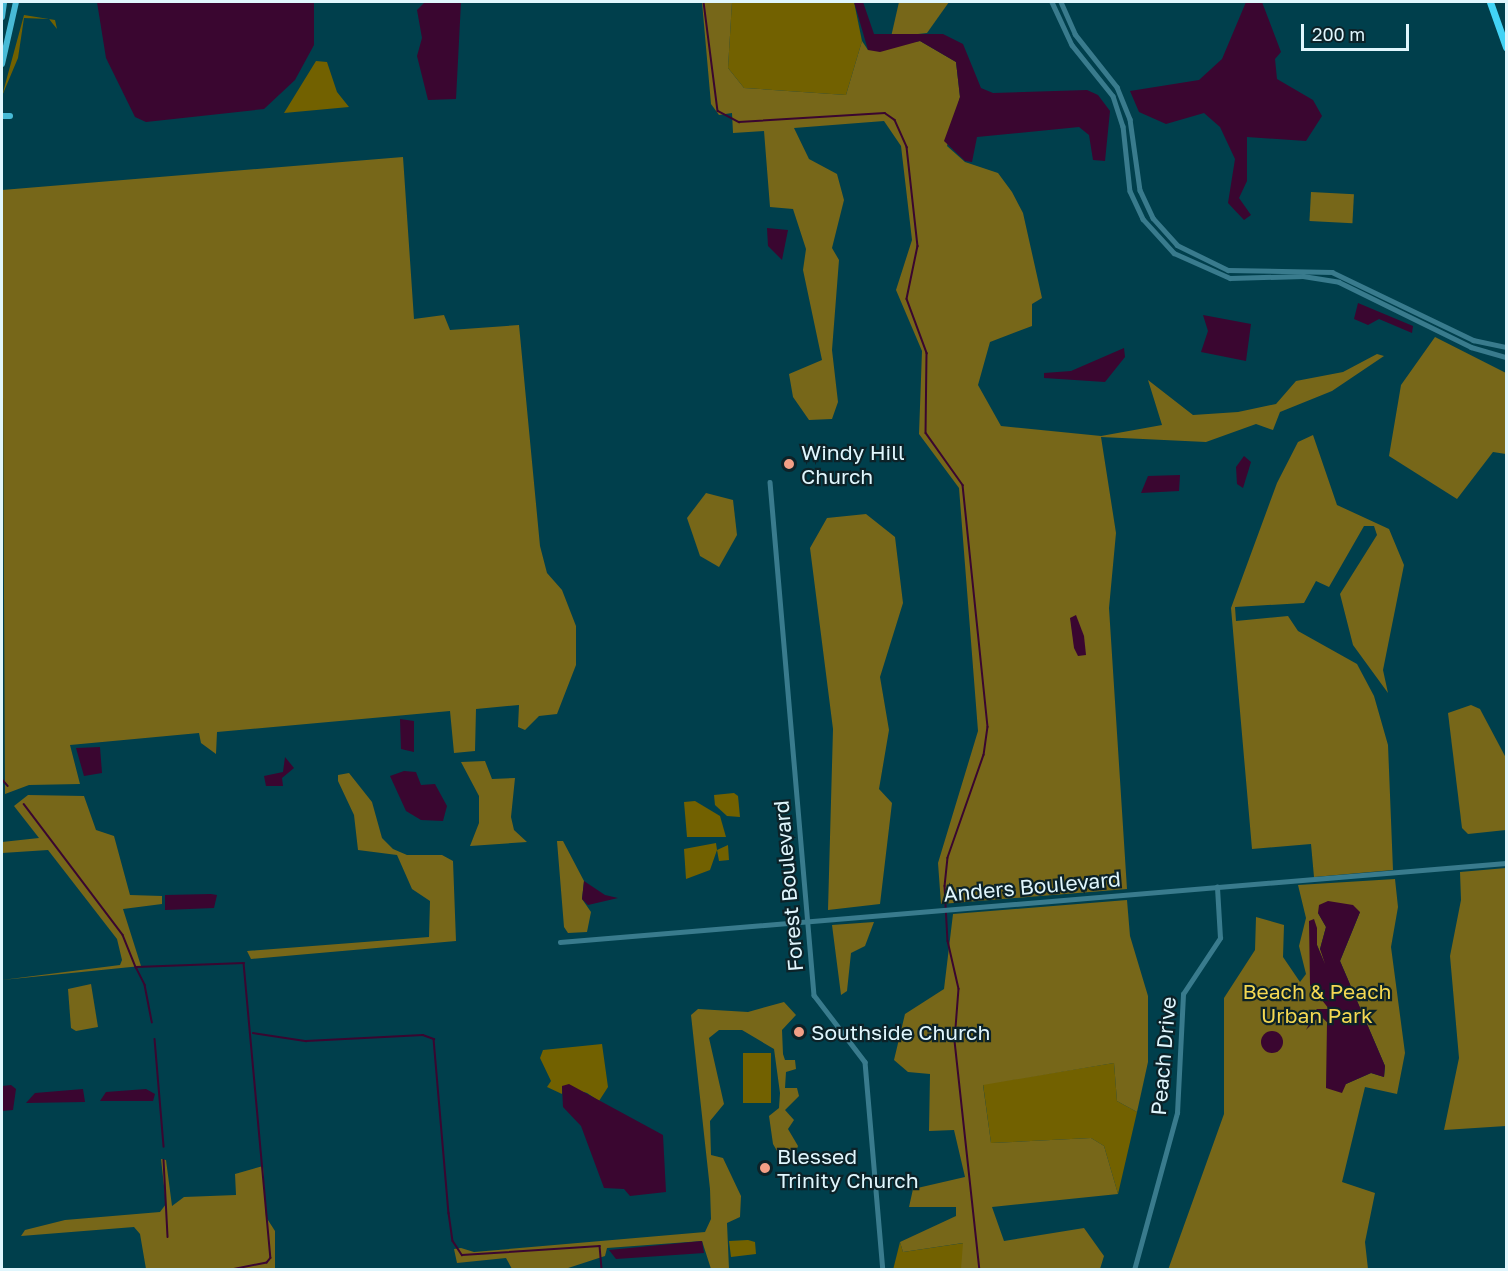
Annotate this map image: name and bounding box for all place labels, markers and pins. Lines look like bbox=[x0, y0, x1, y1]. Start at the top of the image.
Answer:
place label: Windy Hill Church bbox=[801, 439, 905, 489]
marker: Windy Hill Church bbox=[782, 457, 796, 471]
place label: Southside Church bbox=[811, 1019, 990, 1045]
marker: Southside Church bbox=[792, 1025, 806, 1039]
place label: Blessed Trinity Church bbox=[777, 1143, 919, 1193]
marker: Blessed Trinity Church bbox=[758, 1161, 772, 1175]

